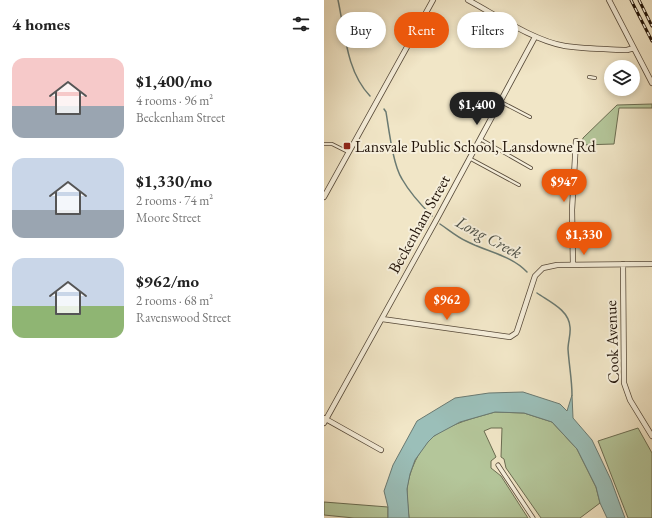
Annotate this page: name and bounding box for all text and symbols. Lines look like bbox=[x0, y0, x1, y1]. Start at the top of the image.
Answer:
chip: Buy bbox=[336, 12, 386, 48]
chip: Rent bbox=[394, 12, 449, 48]
chip: Filters bbox=[457, 12, 518, 48]
text: 4 homes bbox=[12, 13, 70, 35]
icon: filters bbox=[290, 13, 312, 35]
map controls bbox=[604, 60, 640, 96]
button: layers bbox=[604, 60, 640, 96]
text: $1,400/mo bbox=[136, 70, 212, 92]
icon: home bbox=[44, 74, 92, 122]
text: 4 rooms · 96 m² bbox=[136, 92, 213, 109]
pin: $1,400 bbox=[444, 92, 510, 126]
text: $1,400 bbox=[459, 96, 495, 113]
text: Beckenham Street bbox=[136, 109, 225, 126]
place label: Lansvale Public School, Lansdowne Rd bbox=[355, 136, 596, 157]
marker: Lansvale Public School, Lansdowne Rd bbox=[342, 141, 352, 151]
pin: $947 bbox=[540, 169, 588, 203]
text: $1,330/mo bbox=[136, 170, 212, 192]
street label: Beckenham Street bbox=[383, 171, 455, 277]
text: $947 bbox=[551, 173, 577, 190]
icon: home bbox=[44, 174, 92, 222]
text: 2 rooms · 74 m² bbox=[136, 192, 213, 209]
text: Moore Street bbox=[136, 209, 201, 226]
water label: Long Creek bbox=[451, 210, 526, 264]
pin: $1,330 bbox=[551, 222, 617, 256]
text: $1,330 bbox=[566, 226, 602, 243]
text: $962/mo bbox=[136, 270, 199, 292]
icon: home bbox=[44, 274, 92, 322]
pin: $962 bbox=[423, 287, 471, 321]
text: $962 bbox=[434, 291, 460, 308]
text: 2 rooms · 68 m² bbox=[136, 292, 213, 309]
street label: Cook Avenue bbox=[600, 300, 624, 384]
text: Ravenswood Street bbox=[136, 309, 231, 326]

